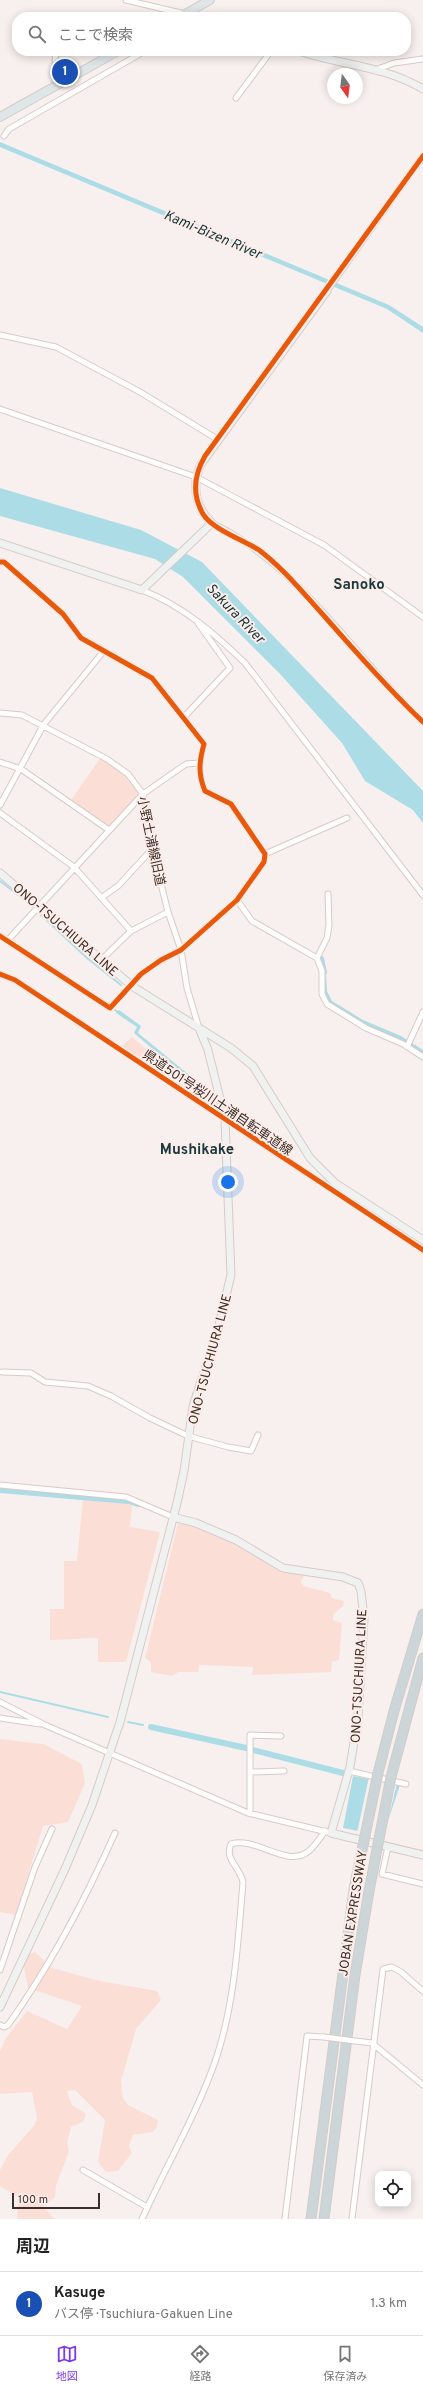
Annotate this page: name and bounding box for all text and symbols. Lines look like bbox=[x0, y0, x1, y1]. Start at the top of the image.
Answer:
search box bbox=[12, 12, 411, 56]
icon: search bbox=[26, 23, 48, 45]
text: ここで検索 bbox=[58, 27, 133, 46]
pin: 1 bbox=[52, 57, 78, 87]
north arrow bbox=[327, 68, 363, 104]
water label: Kami-Bizen River bbox=[161, 207, 265, 264]
district label: Sanoko bbox=[333, 576, 385, 595]
water label: Sakura River bbox=[202, 580, 269, 649]
street label: 小野土浦線旧道 bbox=[133, 795, 168, 888]
street label: ONO-TSUCHIURA LINE bbox=[9, 880, 121, 981]
street label: 県道501号桜川土浦自転車道線 bbox=[139, 1047, 295, 1160]
district label: Mushikake bbox=[160, 1141, 234, 1160]
your location bbox=[218, 1172, 238, 1192]
street label: ONO-TSUCHIURA LINE bbox=[186, 1293, 236, 1426]
street label: ONO-TSUCHIURA LINE bbox=[348, 1609, 372, 1744]
street label: JOBAN EXPRESSWAY bbox=[336, 1849, 372, 1977]
map controls bbox=[375, 2171, 411, 2207]
button: locate bbox=[375, 2171, 411, 2207]
scale bar bbox=[12, 2191, 100, 2210]
text: 100 m bbox=[18, 2193, 48, 2207]
text: 周辺 bbox=[16, 2237, 50, 2259]
text: Kasuge bbox=[54, 2284, 105, 2303]
text: 1 bbox=[26, 2296, 32, 2312]
text: 1.3 km bbox=[370, 2296, 407, 2312]
text: バス停 · Tsuchiura-Gakuen Line bbox=[54, 2307, 233, 2323]
tab: 地図 bbox=[56, 2343, 78, 2384]
tab: 経路 bbox=[189, 2343, 211, 2384]
tab: 保存済み bbox=[323, 2343, 367, 2384]

